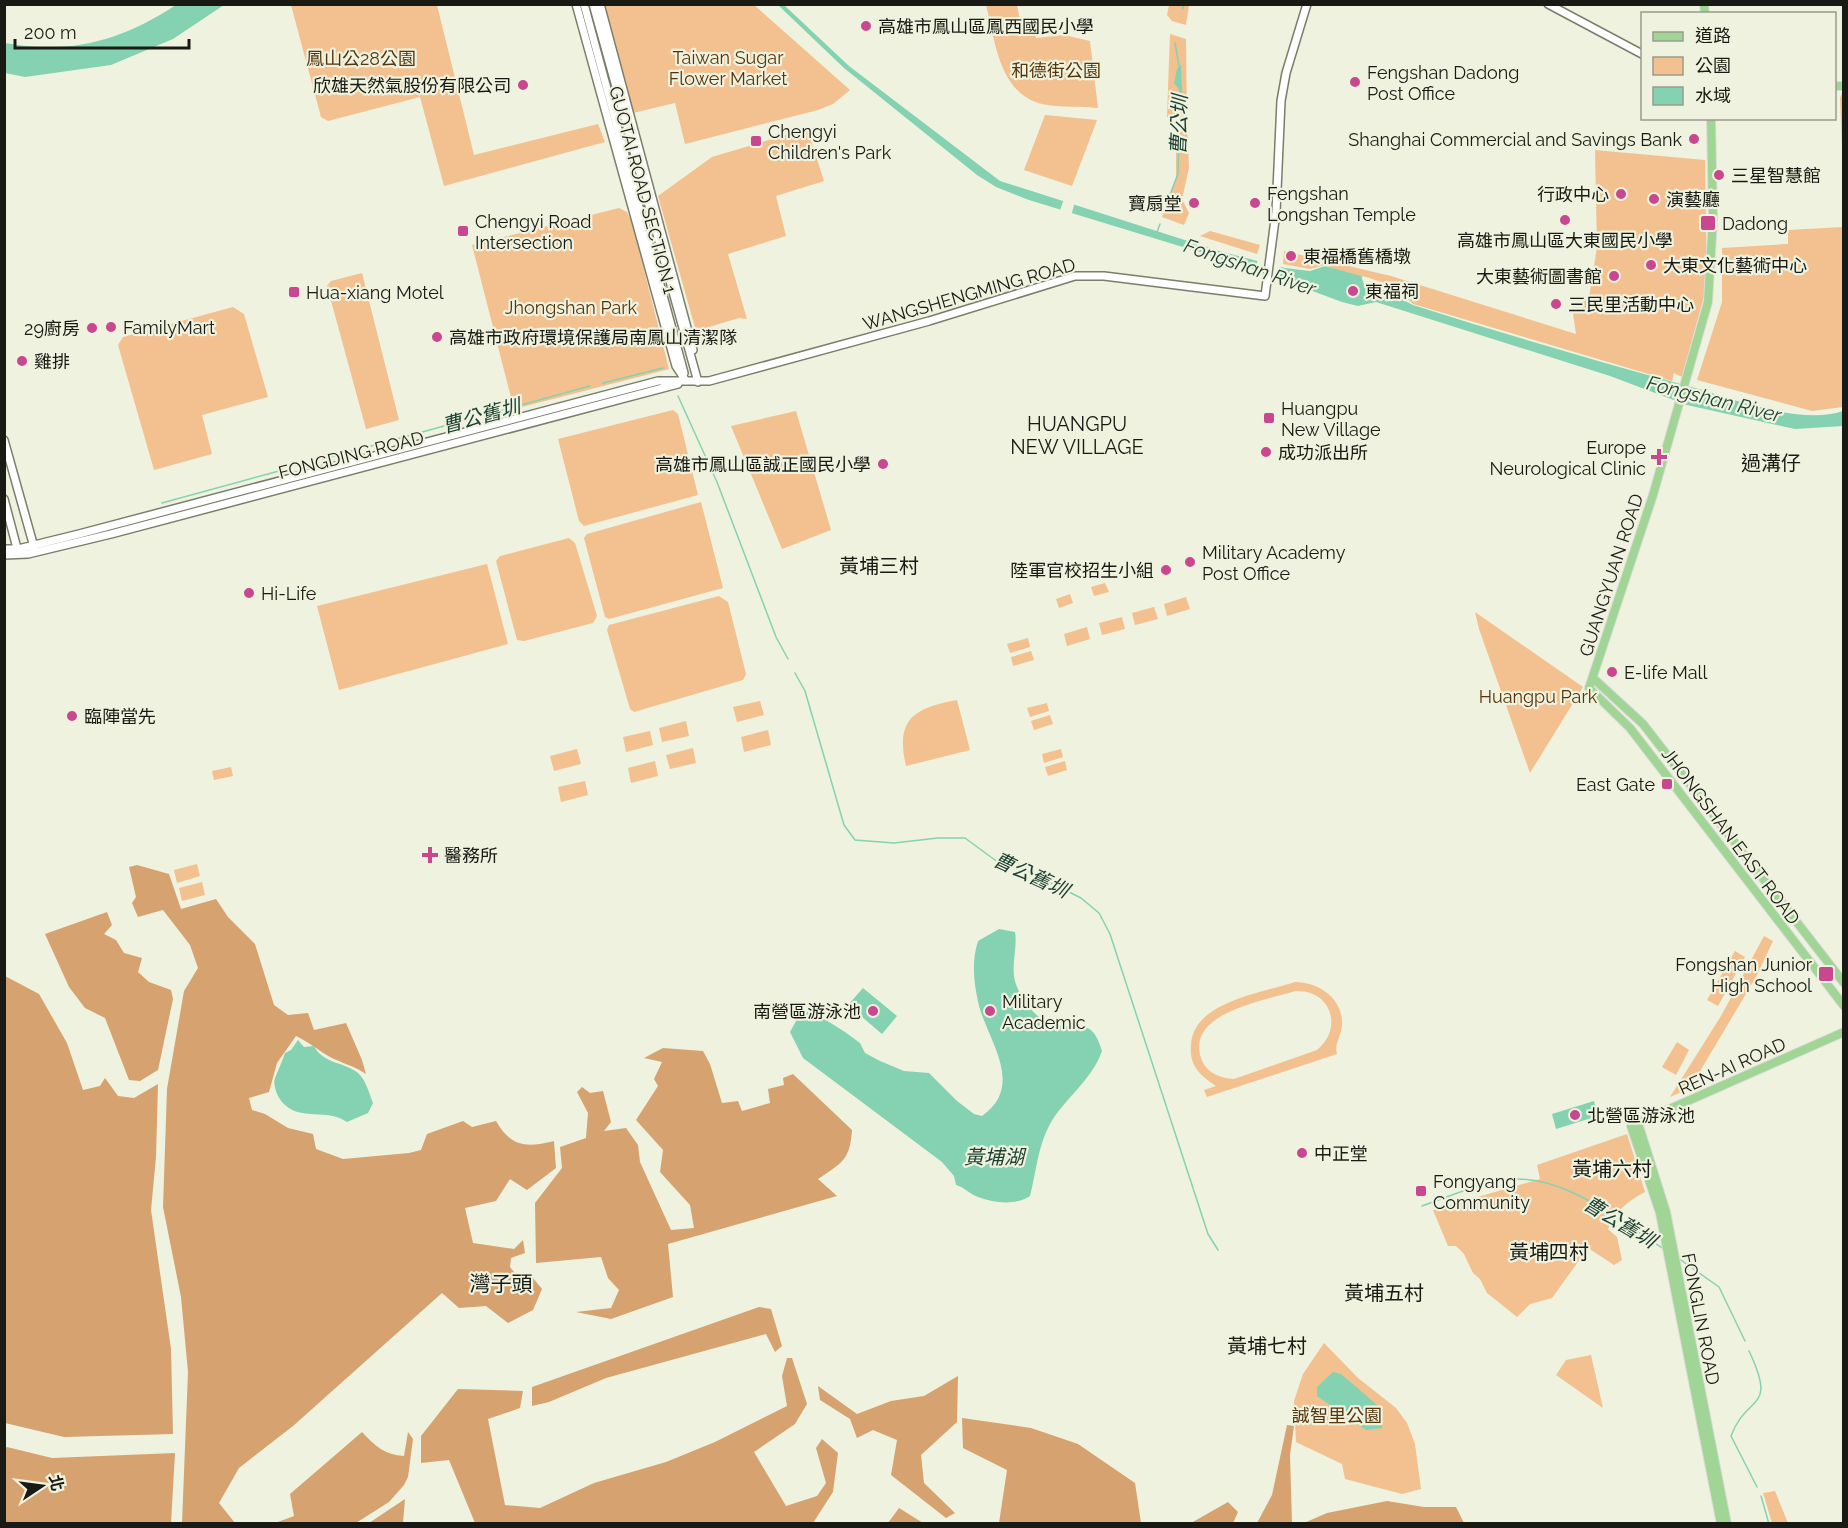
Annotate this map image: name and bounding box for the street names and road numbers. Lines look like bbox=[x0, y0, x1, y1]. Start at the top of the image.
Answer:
street label: GUOTAI ROAD SECTION 1 bbox=[605, 84, 681, 296]
street label: WANGSHENGMING ROAD bbox=[860, 254, 1078, 334]
street label: FONGDING ROAD bbox=[276, 427, 426, 483]
street label: GUANGYUAN ROAD bbox=[1575, 491, 1647, 659]
street label: JHONGSHAN EAST ROAD bbox=[1658, 743, 1804, 929]
street label: REN-AI ROAD bbox=[1675, 1033, 1789, 1099]
street label: FONGLIN ROAD bbox=[1678, 1251, 1724, 1387]

